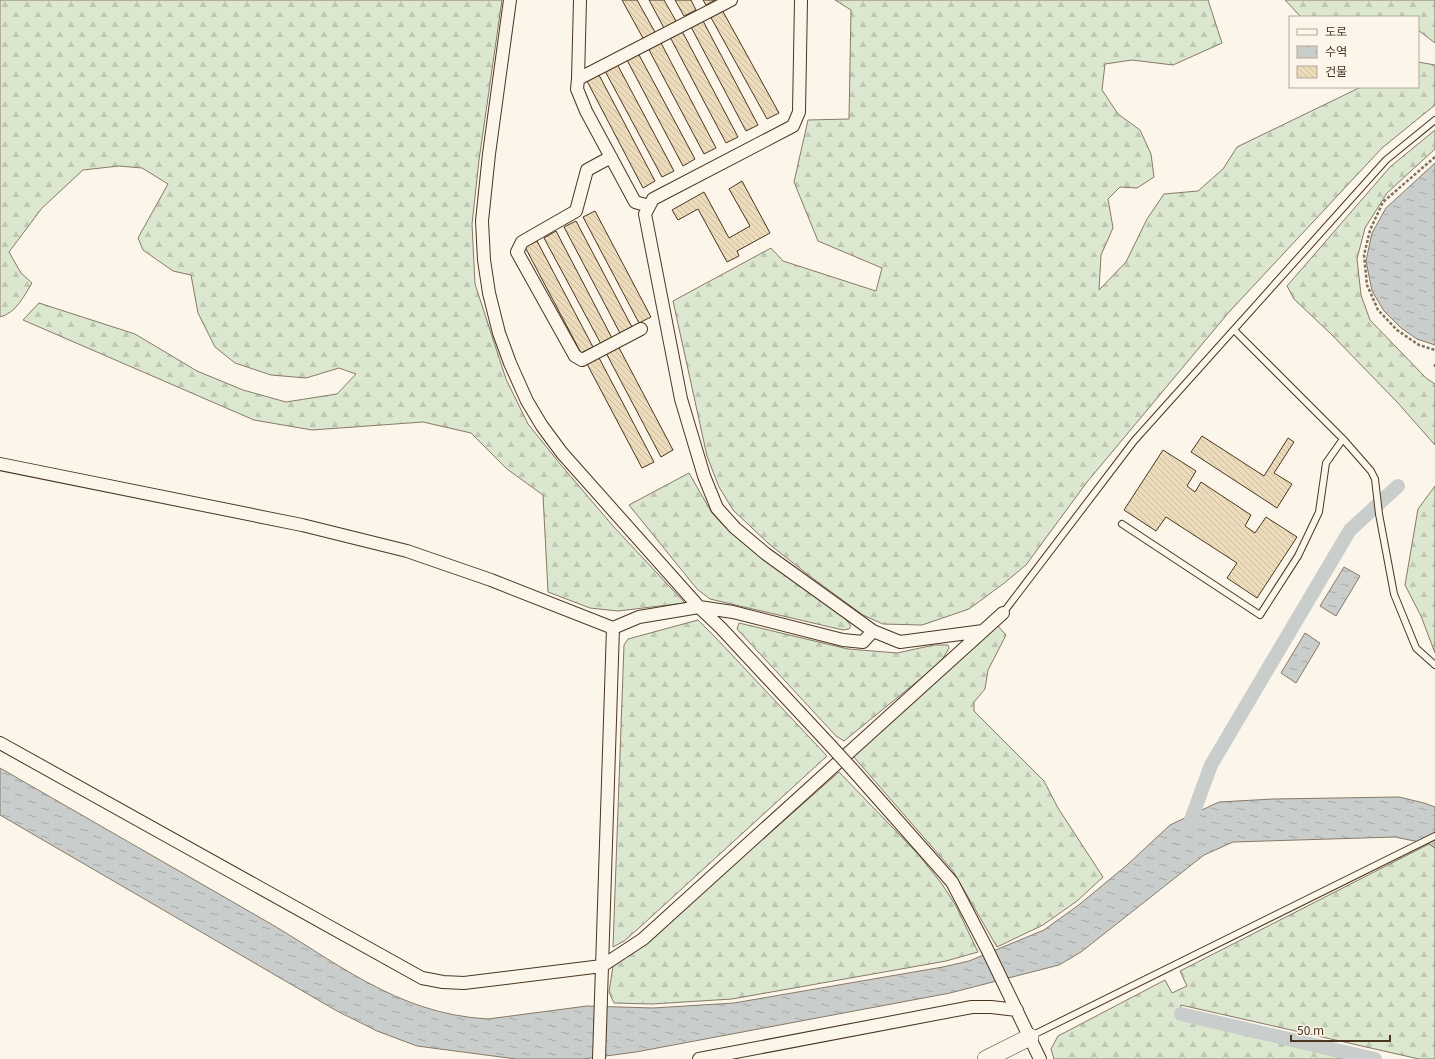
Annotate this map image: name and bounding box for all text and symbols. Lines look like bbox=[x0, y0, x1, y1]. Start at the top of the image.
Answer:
legend bbox=[1289, 16, 1419, 88]
text: 도로 bbox=[1325, 22, 1347, 39]
text: 수역 bbox=[1325, 42, 1347, 59]
text: 건물 bbox=[1325, 62, 1347, 79]
scale bar bbox=[1291, 1017, 1390, 1043]
text: 50 m bbox=[1297, 1021, 1324, 1038]

